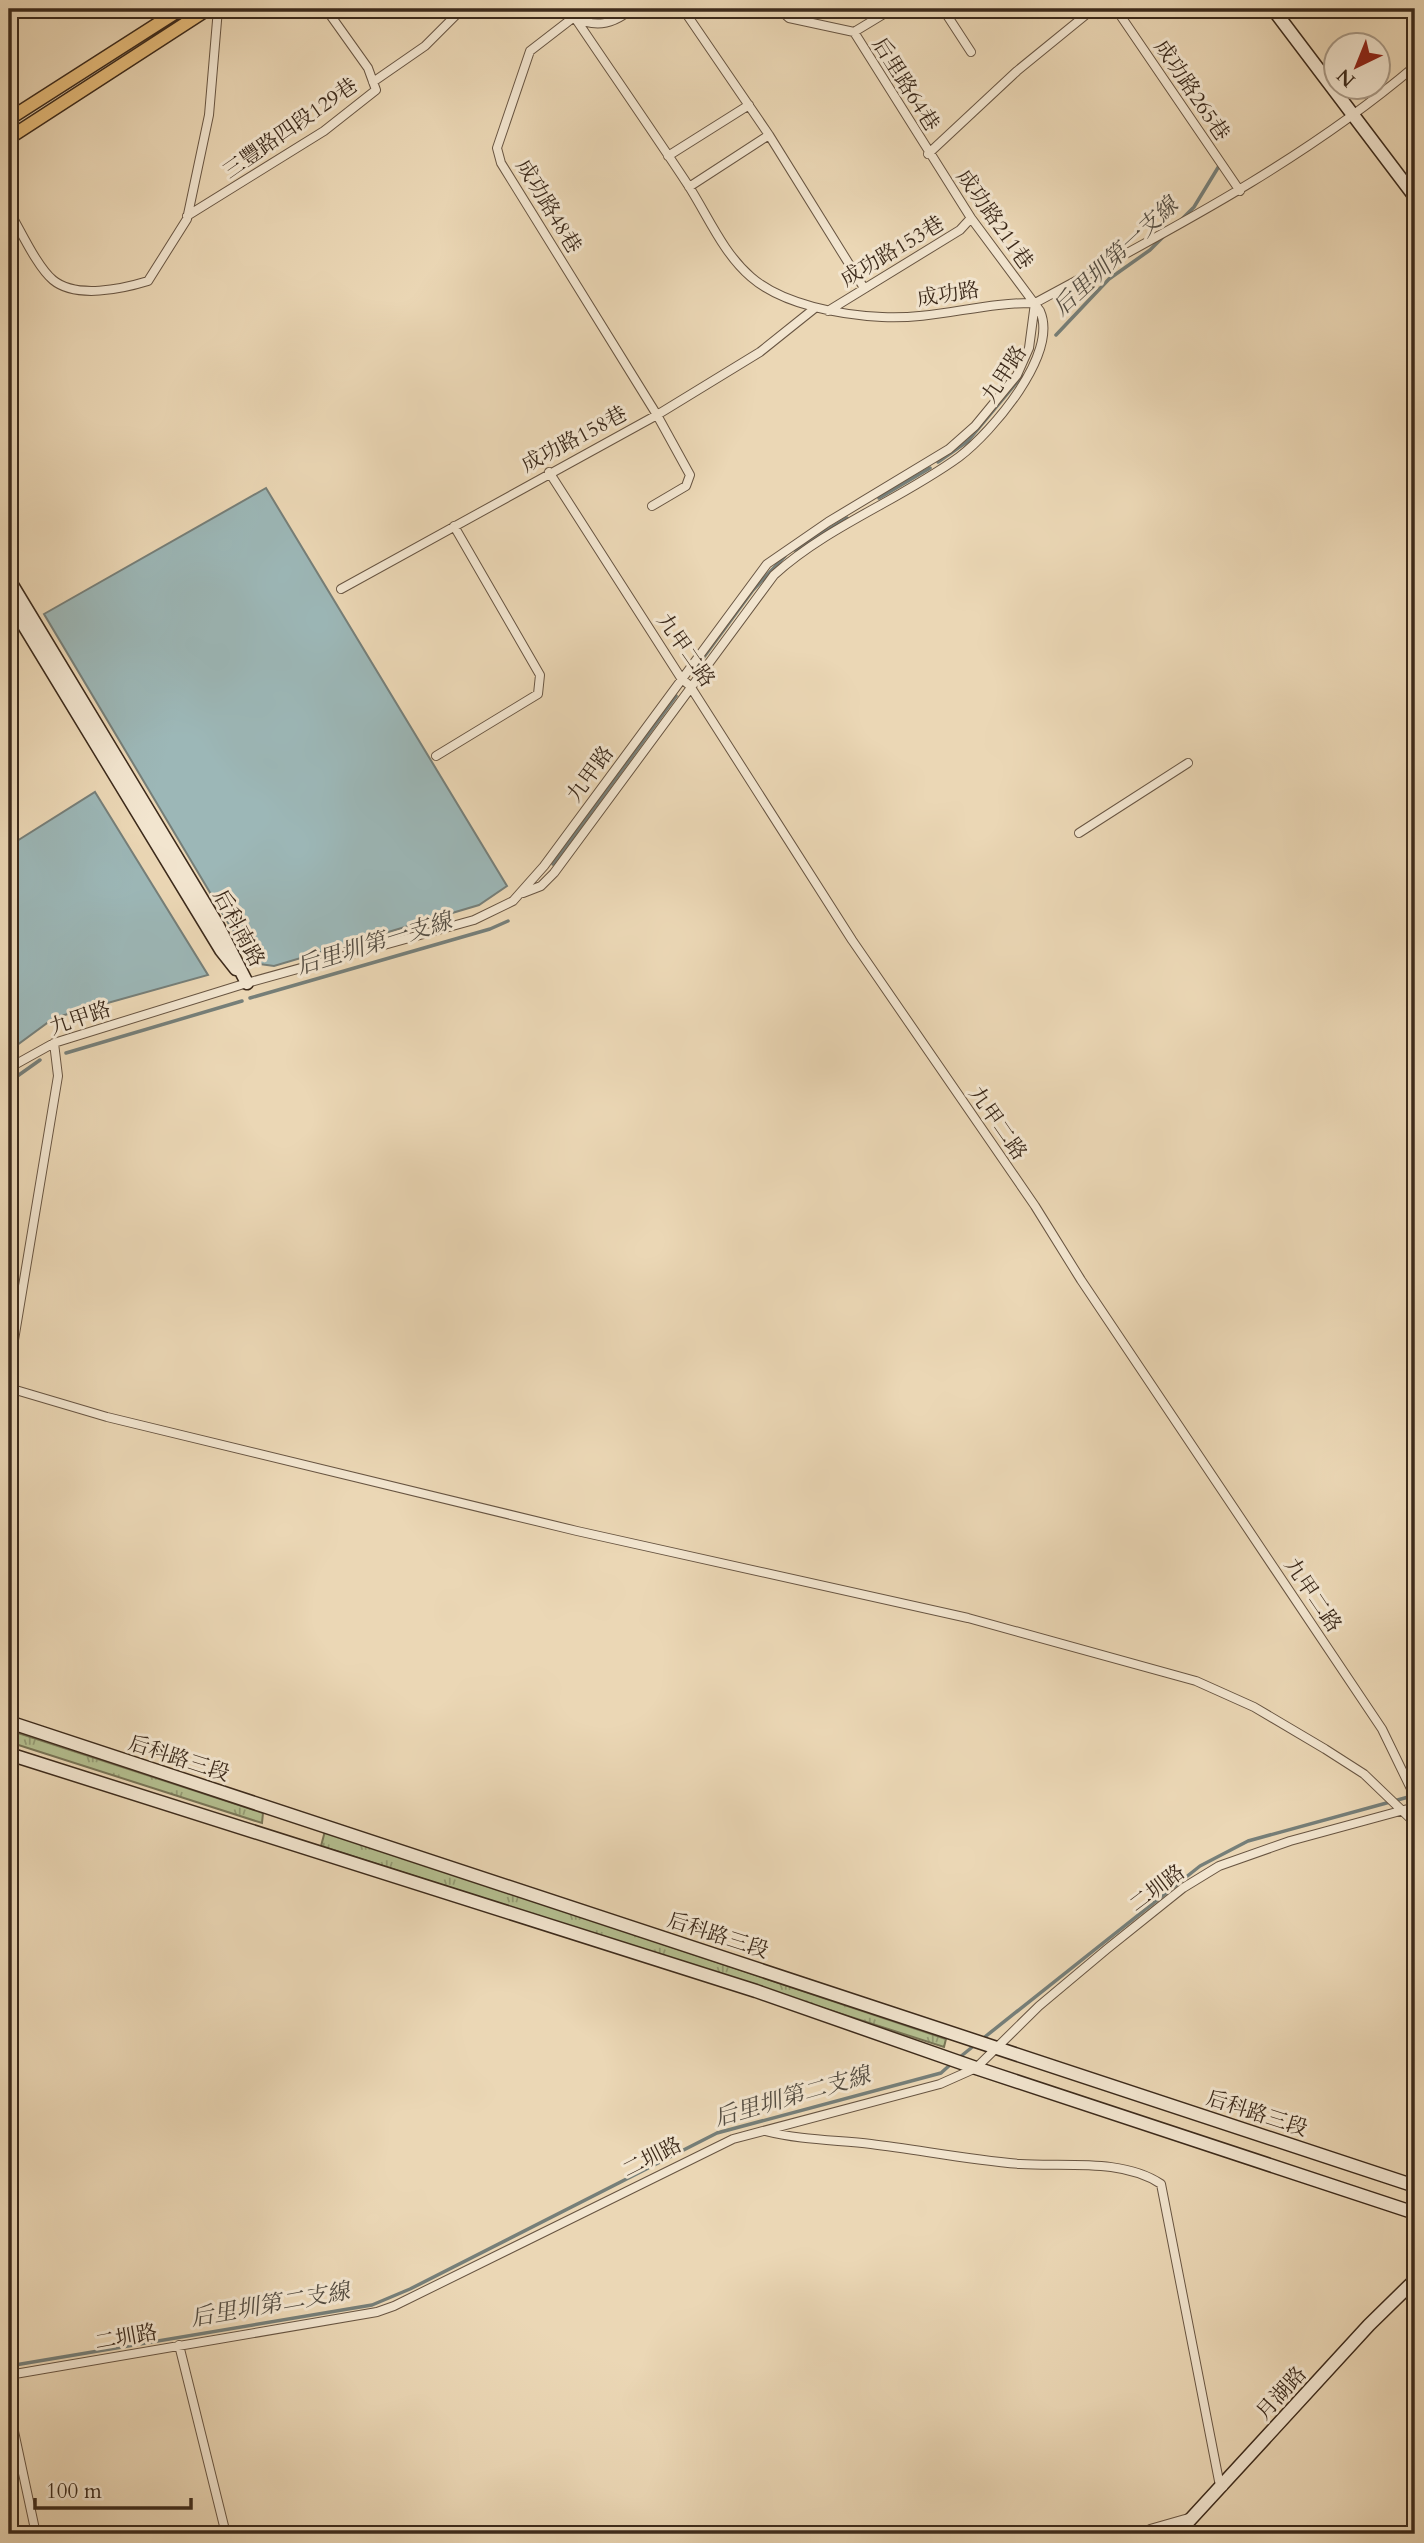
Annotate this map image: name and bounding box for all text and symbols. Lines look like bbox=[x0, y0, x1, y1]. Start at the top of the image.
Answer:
street label: 后里路64巷 bbox=[865, 32, 946, 137]
north arrow bbox=[1322, 32, 1392, 102]
street label: 成功路265巷 bbox=[1147, 34, 1236, 147]
text: N bbox=[1331, 62, 1361, 93]
street label: 三豐路四段129巷 bbox=[217, 71, 363, 186]
street label: 成功路48巷 bbox=[509, 154, 588, 259]
street label: 成功路211巷 bbox=[949, 163, 1040, 275]
water label: 后里圳第一支線 bbox=[1046, 189, 1186, 323]
street label: 成功路153巷 bbox=[835, 209, 950, 294]
street label: 成功路 bbox=[915, 275, 981, 314]
street label: 九甲路 bbox=[975, 340, 1034, 409]
street label: 成功路158巷 bbox=[516, 399, 632, 480]
street label: 九甲二路 bbox=[650, 608, 722, 693]
street label: 九甲路 bbox=[560, 740, 621, 808]
street label: 后科南路 bbox=[206, 884, 271, 972]
water label: 后里圳第一支線 bbox=[293, 905, 458, 982]
street label: 九甲路 bbox=[46, 995, 115, 1042]
street label: 九甲二路 bbox=[962, 1081, 1034, 1166]
street label: 九甲二路 bbox=[1277, 1552, 1348, 1638]
street label: 后科路三段 bbox=[124, 1728, 233, 1788]
street label: 二圳路 bbox=[1123, 1858, 1191, 1919]
street label: 后科路三段 bbox=[663, 1905, 772, 1965]
water label: 后里圳第二支線 bbox=[710, 2059, 876, 2134]
street label: 后科路三段 bbox=[1202, 2083, 1311, 2143]
street label: 二圳路 bbox=[618, 2130, 687, 2185]
water label: 后里圳第二支線 bbox=[188, 2275, 354, 2334]
street label: 二圳路 bbox=[93, 2318, 160, 2357]
street label: 月湖路 bbox=[1250, 2360, 1313, 2426]
scale bar bbox=[35, 2466, 191, 2510]
text: 100 m bbox=[46, 2477, 102, 2506]

